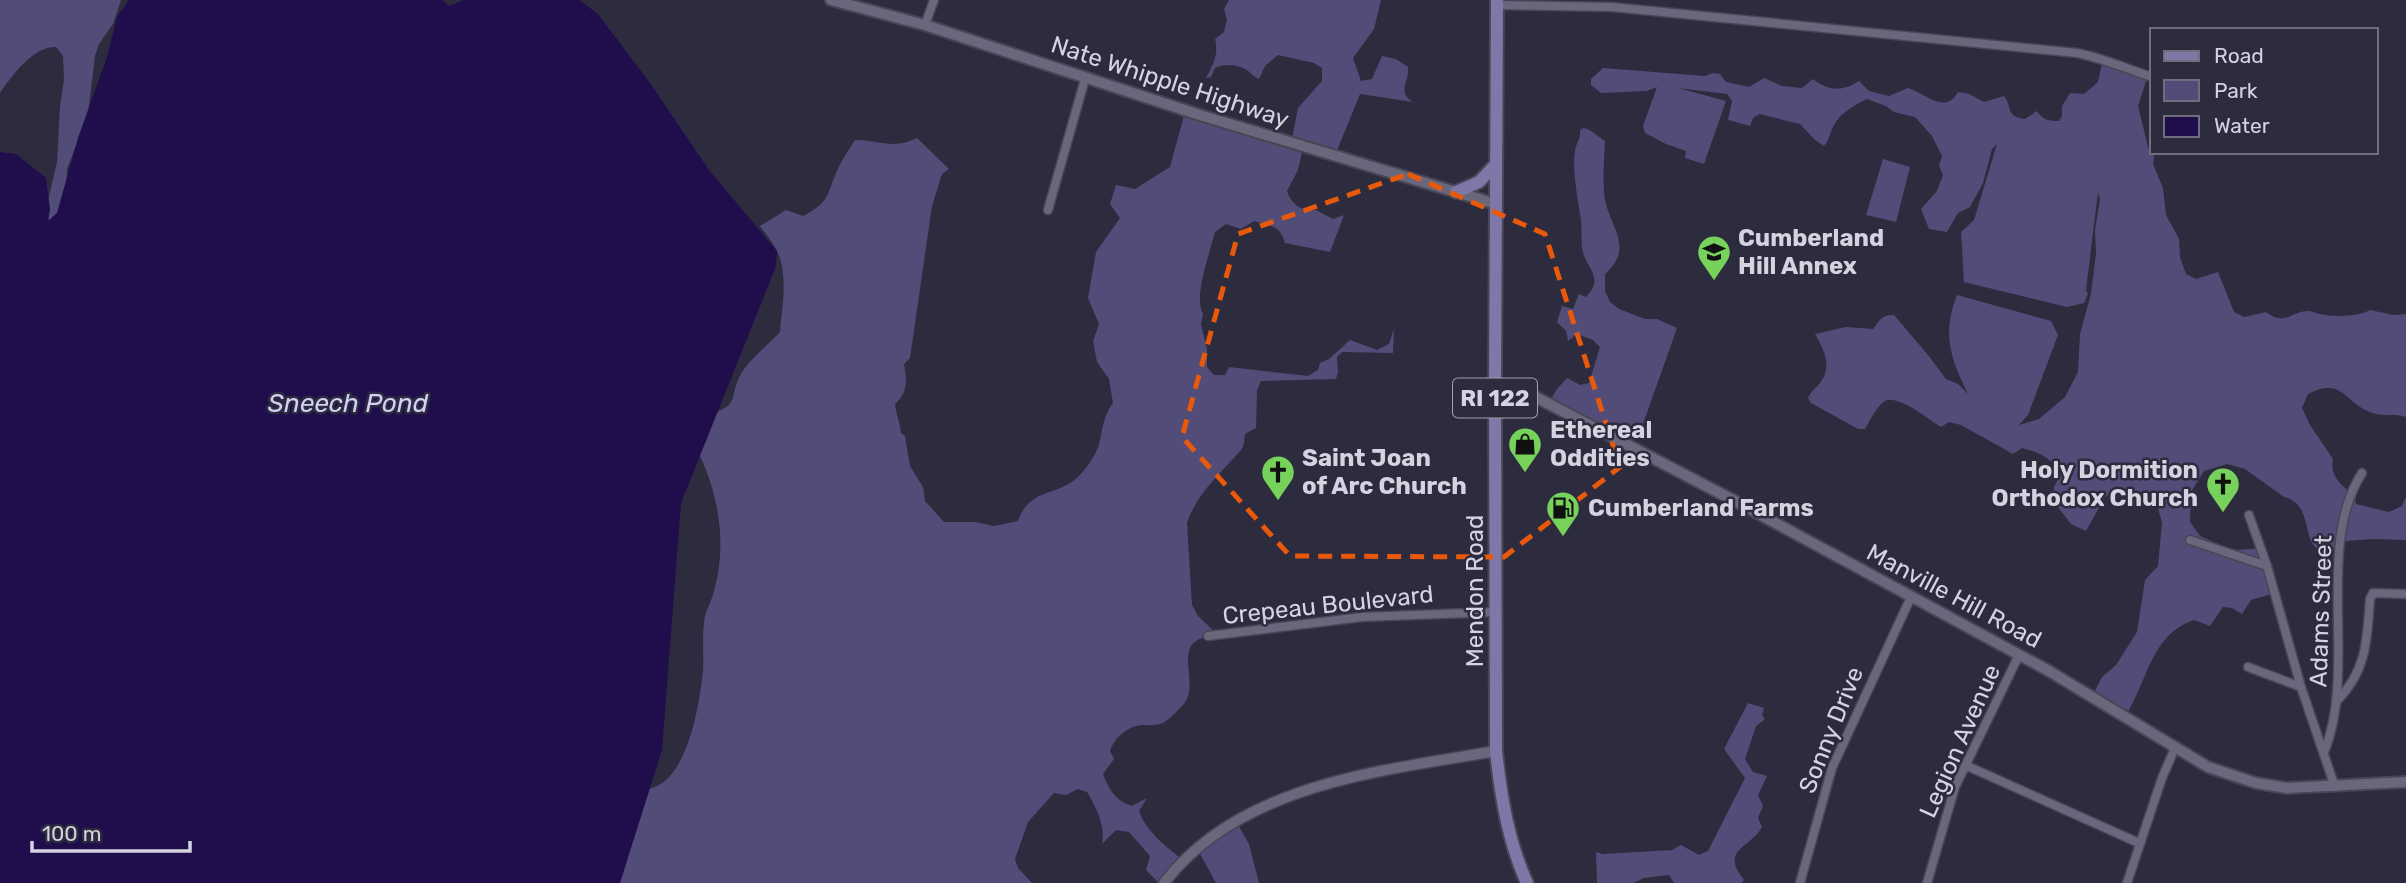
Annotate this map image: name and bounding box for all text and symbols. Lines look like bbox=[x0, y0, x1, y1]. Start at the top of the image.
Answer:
legend bbox=[2150, 28, 2378, 154]
street label: Nate Whipple Highway bbox=[1048, 30, 1292, 134]
text: Road bbox=[2214, 43, 2264, 68]
text: Park bbox=[2214, 78, 2258, 103]
text: Water bbox=[2214, 113, 2270, 138]
place label: Cumberland Hill Annex bbox=[1738, 224, 1884, 280]
school or university icon: Cumberland Hill Annex bbox=[1695, 233, 1733, 282]
road number: RI 122 bbox=[1453, 378, 1537, 418]
water label: Sneech Pond bbox=[268, 388, 429, 419]
place label: Ethereal Oddities bbox=[1550, 416, 1652, 472]
shop icon: Ethereal Oddities bbox=[1506, 425, 1544, 474]
place label: Saint Joan of Arc Church bbox=[1302, 444, 1467, 500]
church icon: Saint Joan of Arc Church bbox=[1259, 453, 1297, 502]
place label: Holy Dormition Orthodox Church bbox=[1992, 456, 2198, 512]
church icon: Holy Dormition Orthodox Church bbox=[2204, 465, 2242, 514]
fuel station icon: Cumberland Farms bbox=[1544, 489, 1582, 538]
place label: Cumberland Farms bbox=[1588, 494, 1814, 522]
street label: Mendon Road bbox=[1461, 515, 1489, 667]
street label: Adams Street bbox=[2304, 534, 2338, 688]
street label: Manville Hill Road bbox=[1862, 538, 2046, 654]
street label: Crepeau Boulevard bbox=[1221, 580, 1435, 630]
street label: Legion Avenue bbox=[1914, 660, 2006, 822]
street label: Sonny Drive bbox=[1793, 663, 1869, 797]
scale bar bbox=[32, 810, 189, 854]
text: 100 m bbox=[42, 821, 101, 846]

